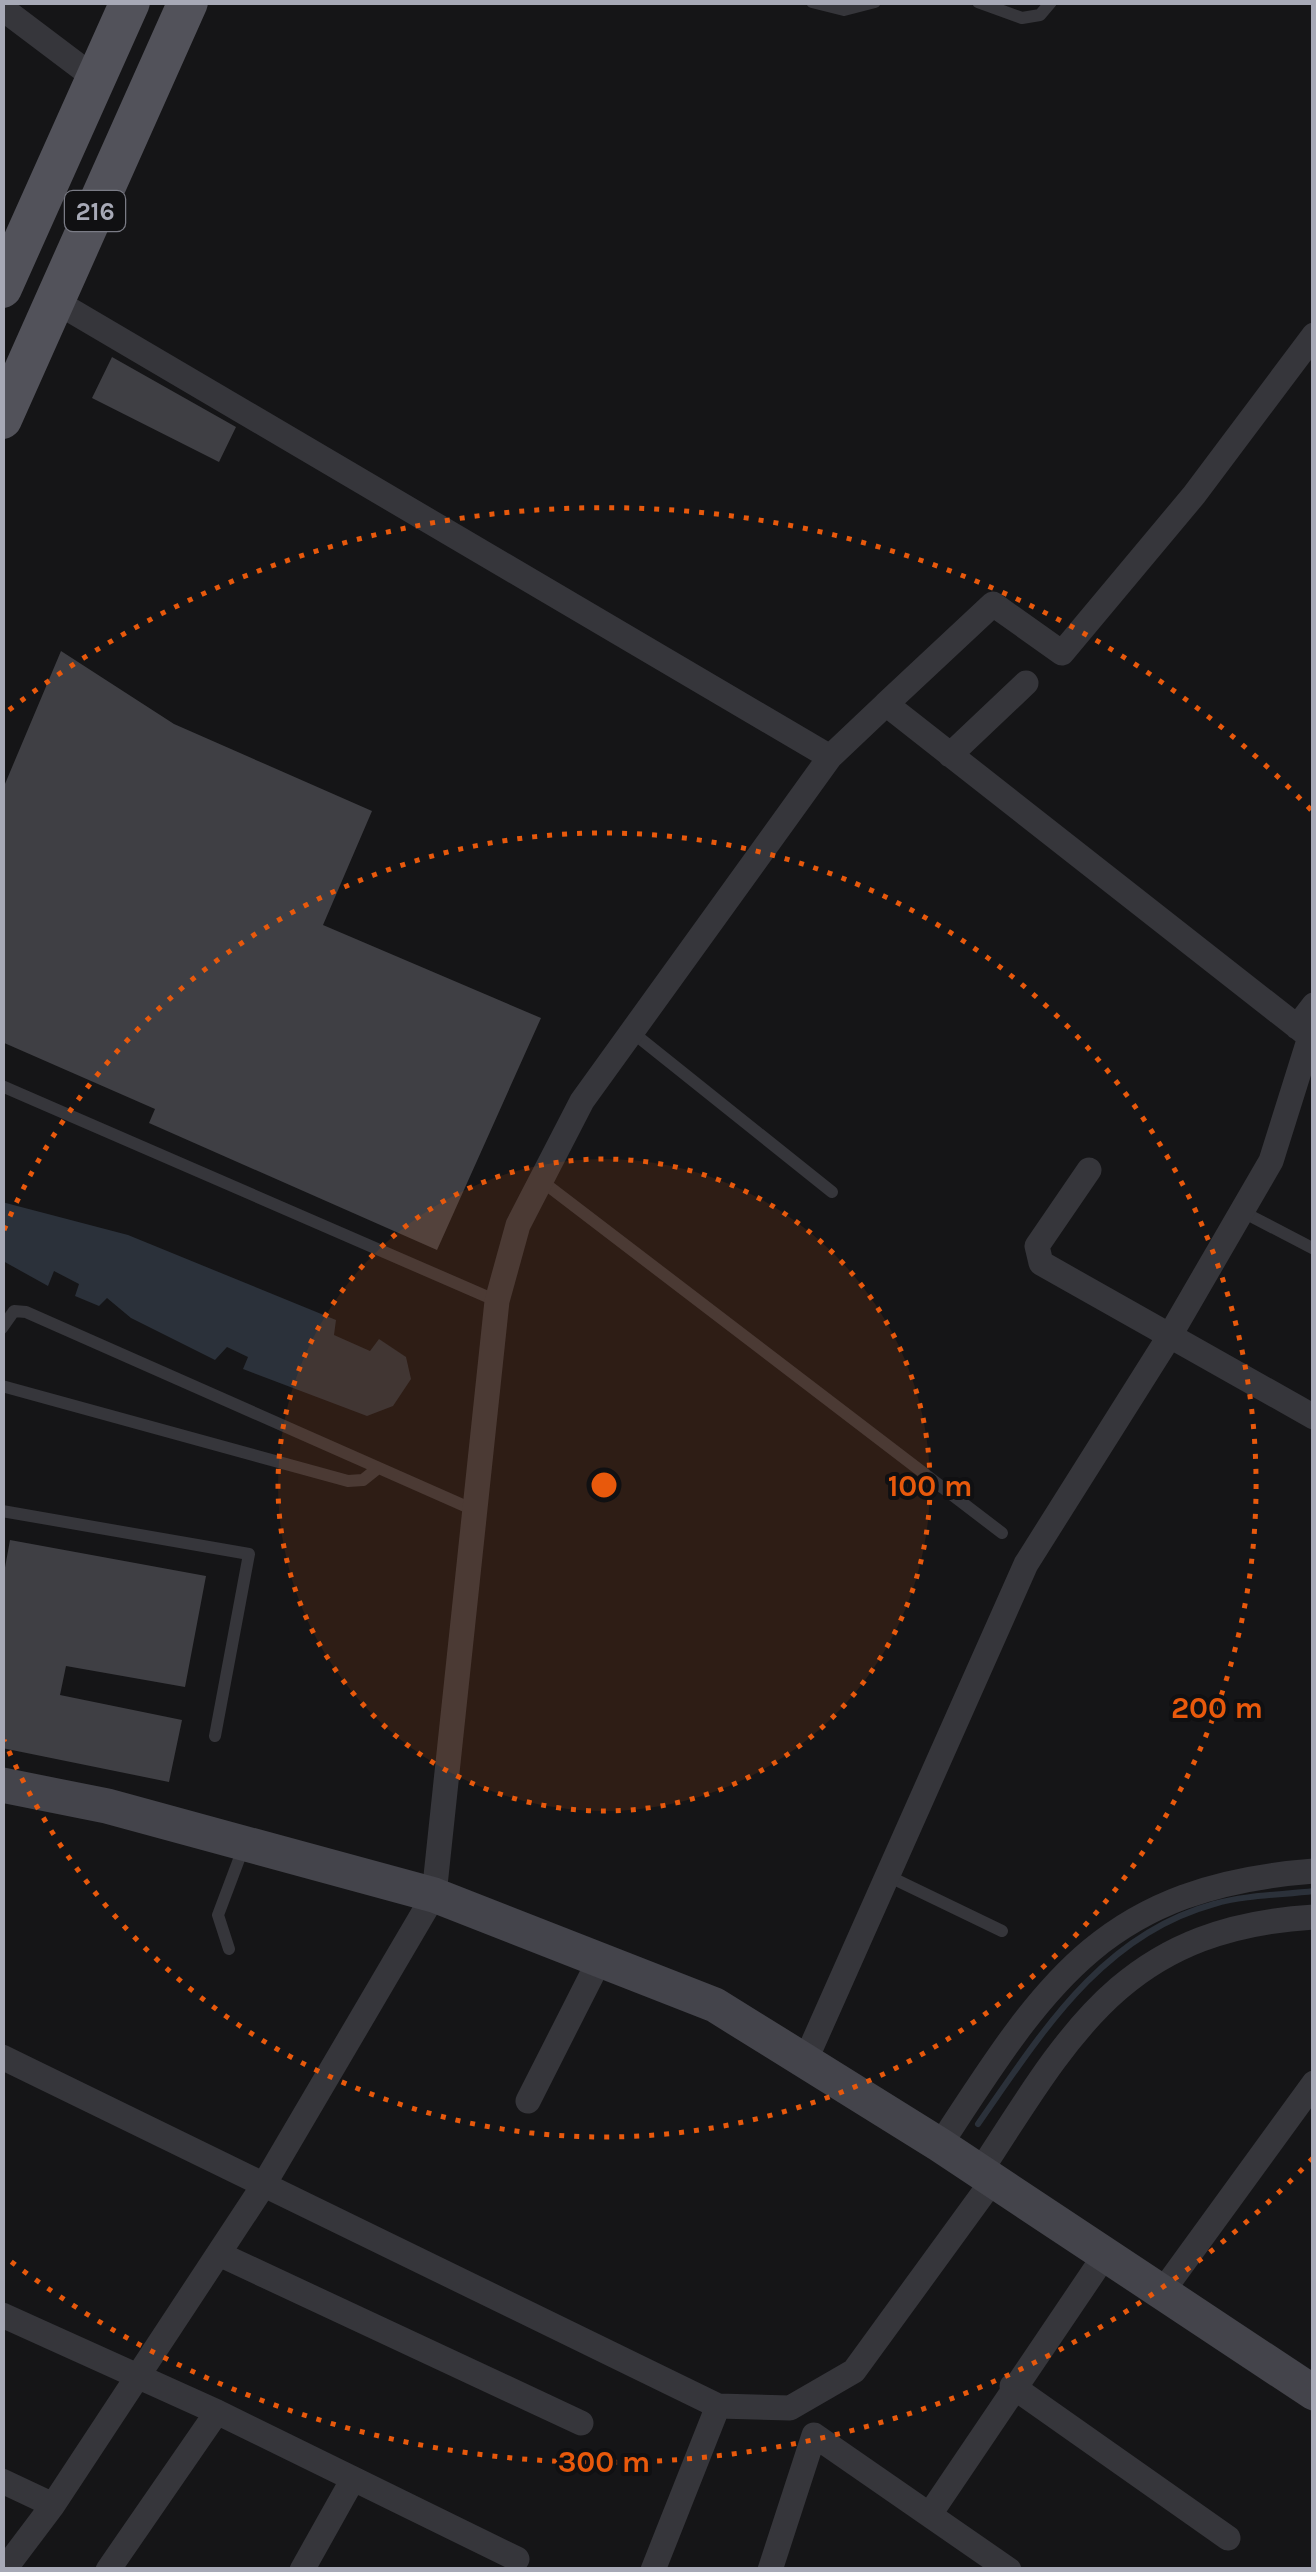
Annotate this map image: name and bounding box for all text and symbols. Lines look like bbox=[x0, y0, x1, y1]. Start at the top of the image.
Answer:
road number: 216 bbox=[65, 191, 125, 231]
centre of rings bbox=[586, 1467, 622, 1503]
text: 100 m bbox=[888, 1468, 972, 1504]
text: 200 m bbox=[1171, 1690, 1263, 1726]
text: 300 m bbox=[558, 2444, 650, 2480]

